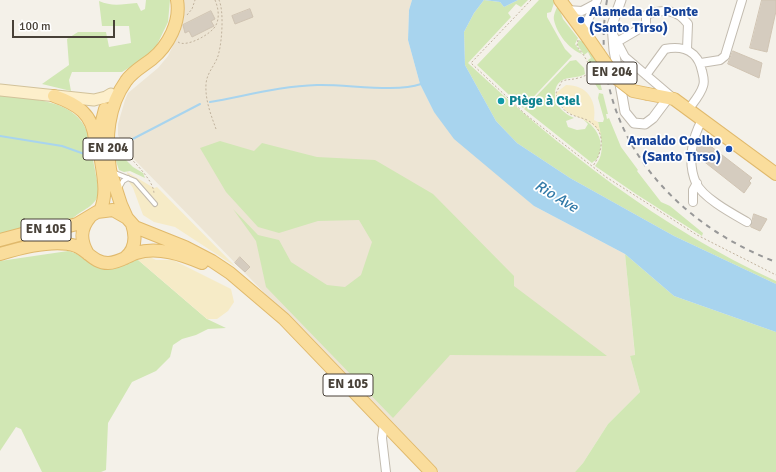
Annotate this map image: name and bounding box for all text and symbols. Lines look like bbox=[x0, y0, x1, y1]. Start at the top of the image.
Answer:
place label: Alameda da Ponte (Santo Tirso) bbox=[589, 4, 698, 36]
scale bar bbox=[14, 12, 117, 38]
marker: Alameda da Ponte (Santo Tirso) bbox=[576, 15, 586, 25]
text: 100 m bbox=[19, 19, 51, 34]
road number: EN 204 bbox=[587, 62, 637, 84]
place label: Piège à Ciel bbox=[509, 93, 580, 109]
marker: Piège à Ciel bbox=[496, 96, 506, 106]
place label: Arnaldo Coelho (Santo Tirso) bbox=[627, 133, 721, 166]
road number: EN 204 bbox=[83, 138, 133, 160]
marker: Arnaldo Coelho (Santo Tirso) bbox=[724, 144, 734, 154]
water label: Rio Ave bbox=[531, 177, 581, 217]
road number: EN 105 bbox=[21, 219, 71, 241]
road number: EN 105 bbox=[323, 374, 373, 396]

